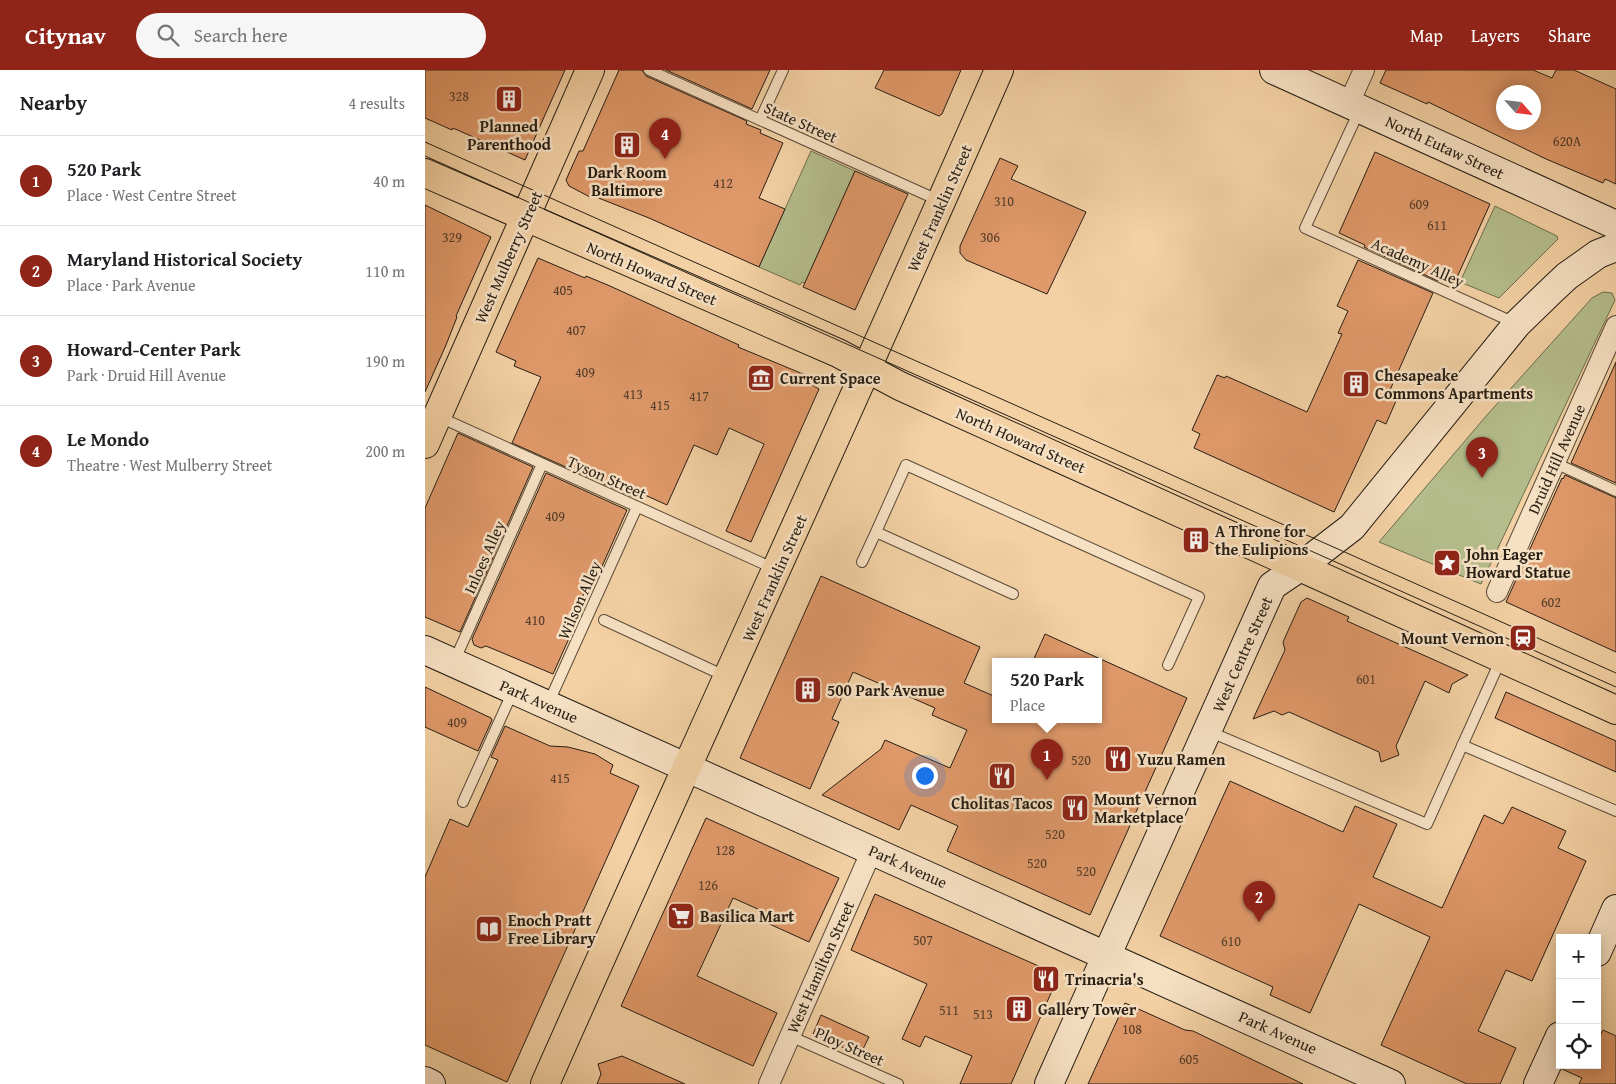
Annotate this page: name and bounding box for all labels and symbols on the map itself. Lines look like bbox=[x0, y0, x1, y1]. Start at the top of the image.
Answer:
building icon: Planned Parenthood bbox=[494, 84, 524, 114]
north arrow bbox=[1496, 85, 1541, 130]
house number: 328 bbox=[449, 86, 469, 106]
street label: State Street bbox=[760, 95, 842, 149]
street label: North Eutaw Street bbox=[1382, 109, 1509, 185]
place label: Planned Parenthood bbox=[467, 114, 552, 156]
pin: 4 bbox=[649, 118, 681, 159]
building icon: Dark Room Baltimore bbox=[612, 130, 642, 160]
house number: 620A bbox=[1553, 131, 1582, 151]
street label: West Franklin Street bbox=[900, 140, 978, 275]
place label: Dark Room Baltimore bbox=[587, 160, 667, 202]
house number: 412 bbox=[713, 173, 733, 193]
street label: West Mulberry Street bbox=[468, 186, 548, 327]
house number: 310 bbox=[994, 191, 1014, 211]
house number: 609 bbox=[1409, 194, 1429, 214]
house number: 611 bbox=[1427, 215, 1447, 235]
house number: 329 bbox=[442, 227, 462, 247]
house number: 306 bbox=[980, 227, 1000, 247]
street label: Academy Alley bbox=[1368, 231, 1468, 293]
street label: North Howard Street bbox=[583, 235, 721, 311]
house number: 405 bbox=[553, 280, 573, 300]
house number: 407 bbox=[566, 320, 586, 340]
house number: 409 bbox=[575, 362, 595, 382]
museum icon: Current Space bbox=[746, 363, 776, 393]
place label: Chesapeake Commons Apartments bbox=[1375, 363, 1533, 405]
place label: Current Space bbox=[780, 366, 881, 390]
building icon: Chesapeake Commons Apartments bbox=[1341, 369, 1371, 399]
house number: 413 bbox=[623, 384, 643, 404]
house number: 417 bbox=[689, 386, 709, 406]
house number: 415 bbox=[650, 395, 670, 415]
street label: Druid Hill Avenue bbox=[1521, 400, 1591, 518]
street label: North Howard Street bbox=[952, 401, 1090, 479]
pin: 3 bbox=[1466, 437, 1498, 478]
street label: Tyson Street bbox=[564, 449, 651, 505]
house number: 409 bbox=[545, 506, 565, 526]
street label: West Franklin Street bbox=[735, 510, 813, 645]
street label: Inloes Alley bbox=[457, 516, 511, 598]
place label: A Throne for the Eulipions bbox=[1215, 519, 1309, 561]
building icon: A Throne for the Eulipions bbox=[1181, 525, 1211, 555]
place label: John Eager Howard Statue bbox=[1463, 542, 1571, 584]
place icon: John Eager Howard Statue bbox=[1432, 548, 1462, 578]
street label: Wilson Alley bbox=[551, 557, 607, 643]
street label: West Centre Street bbox=[1206, 592, 1278, 716]
house number: 602 bbox=[1541, 592, 1561, 612]
house number: 410 bbox=[525, 610, 545, 630]
station icon: Mount Vernon bbox=[1508, 623, 1538, 653]
place label: Mount Vernon bbox=[1401, 626, 1505, 650]
house number: 601 bbox=[1356, 669, 1376, 689]
street label: Park Avenue bbox=[496, 673, 582, 729]
building icon: 500 Park Avenue bbox=[793, 675, 823, 705]
place label: 500 Park Avenue bbox=[827, 678, 945, 702]
house number: 409 bbox=[447, 712, 467, 732]
pin: 1 bbox=[1031, 739, 1063, 780]
restaurant icon: Yuzu Ramen bbox=[1103, 744, 1133, 774]
place label: Yuzu Ramen bbox=[1137, 747, 1226, 771]
house number: 520 bbox=[1071, 750, 1091, 770]
restaurant icon: Cholitas Tacos bbox=[987, 761, 1017, 791]
your location bbox=[912, 763, 938, 789]
house number: 415 bbox=[550, 768, 570, 788]
place label: Mount Vernon Marketplace bbox=[1094, 787, 1197, 829]
place label: Cholitas Tacos bbox=[951, 791, 1053, 815]
restaurant icon: Mount Vernon Marketplace bbox=[1060, 793, 1090, 823]
house number: 520 bbox=[1045, 824, 1065, 844]
street label: Park Avenue bbox=[865, 838, 951, 894]
house number: 128 bbox=[715, 840, 735, 860]
house number: 520 bbox=[1027, 853, 1047, 873]
house number: 520 bbox=[1076, 861, 1096, 881]
house number: 126 bbox=[698, 875, 718, 895]
pin: 2 bbox=[1243, 881, 1275, 922]
street label: West Hamilton Street bbox=[780, 896, 860, 1037]
supermarket icon: Basilica Mart bbox=[666, 901, 696, 931]
place label: Basilica Mart bbox=[700, 904, 794, 928]
place label: Enoch Pratt Free Library bbox=[508, 908, 596, 950]
library icon: Enoch Pratt Free Library bbox=[474, 914, 504, 944]
house number: 507 bbox=[913, 930, 933, 950]
house number: 610 bbox=[1221, 931, 1241, 951]
restaurant icon: Trinacria's bbox=[1031, 964, 1061, 994]
place label: Trinacria's bbox=[1065, 967, 1144, 991]
building icon: Gallery Tower bbox=[1004, 994, 1034, 1024]
place label: Gallery Tower bbox=[1038, 997, 1137, 1021]
house number: 511 bbox=[939, 1000, 959, 1020]
house number: 513 bbox=[973, 1004, 993, 1024]
street label: Park Avenue bbox=[1235, 1004, 1321, 1060]
house number: 108 bbox=[1122, 1019, 1142, 1039]
street label: Ploy Street bbox=[812, 1020, 889, 1072]
house number: 605 bbox=[1179, 1049, 1199, 1069]

